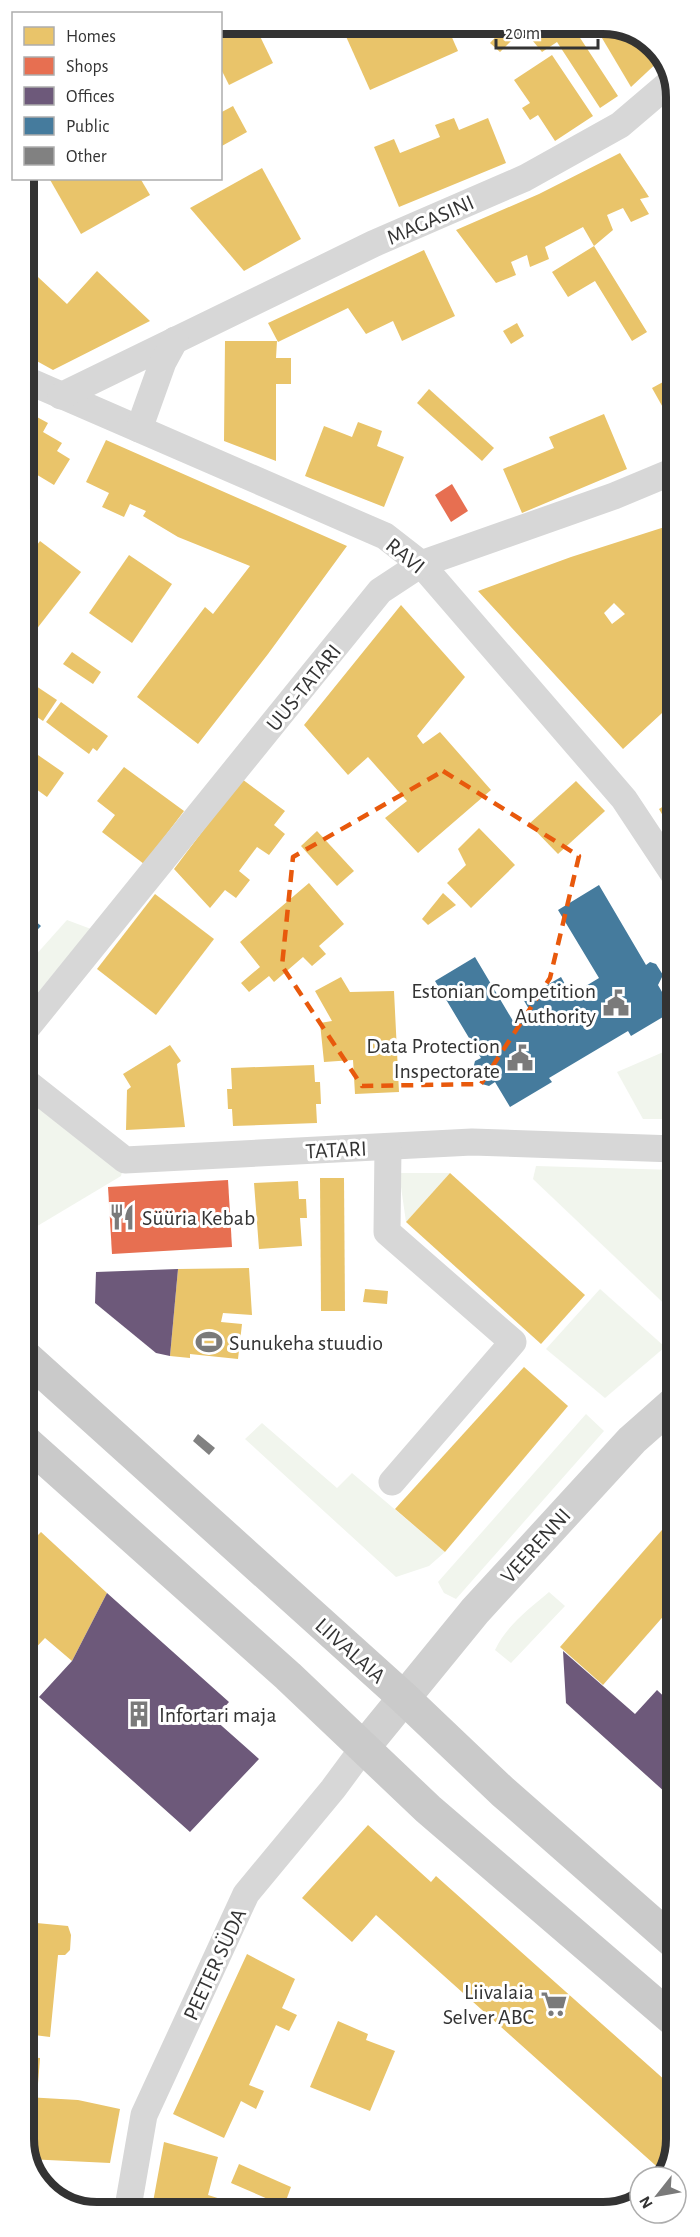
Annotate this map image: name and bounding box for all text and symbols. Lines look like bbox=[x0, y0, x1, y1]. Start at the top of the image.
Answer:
legend bbox=[12, 12, 222, 180]
scale bar bbox=[496, 12, 598, 50]
text: 20 m bbox=[505, 25, 540, 43]
text: Homes bbox=[66, 28, 116, 46]
text: Shops bbox=[66, 58, 108, 76]
text: Offices bbox=[66, 88, 115, 106]
text: Public bbox=[66, 118, 109, 136]
text: Other bbox=[66, 148, 107, 166]
street label: MAGASINI bbox=[383, 191, 477, 249]
street label: RAVI bbox=[382, 534, 429, 578]
street label: UUS-TATARI bbox=[262, 640, 345, 735]
place label: Estonian Competition Authority bbox=[411, 980, 597, 1027]
public building icon: Estonian Competition Authority bbox=[601, 988, 631, 1018]
place label: Data Protection Inspectorate bbox=[366, 1035, 500, 1082]
public building icon: Data Protection Inspectorate bbox=[505, 1043, 535, 1073]
street label: TATARI bbox=[305, 1137, 367, 1163]
restaurant icon: Süüria Kebab bbox=[107, 1202, 137, 1232]
place label: Süüria Kebab bbox=[142, 1207, 255, 1229]
sports icon: Sunukeha stuudio bbox=[194, 1327, 224, 1357]
place label: Sunukeha stuudio bbox=[229, 1332, 383, 1354]
street label: VEERENNI bbox=[497, 1504, 575, 1587]
street label: LIIVALAIA bbox=[311, 1614, 390, 1688]
building icon: Infortari maja bbox=[124, 1699, 154, 1729]
place label: Infortari maja bbox=[159, 1704, 277, 1726]
street label: PEETER SÜDA bbox=[179, 1905, 250, 2024]
place label: Liivalaia Selver ABC bbox=[443, 1981, 534, 2028]
supermarket icon: Liivalaia Selver ABC bbox=[539, 1989, 569, 2019]
north arrow bbox=[628, 2165, 688, 2225]
text: N bbox=[636, 2193, 656, 2211]

